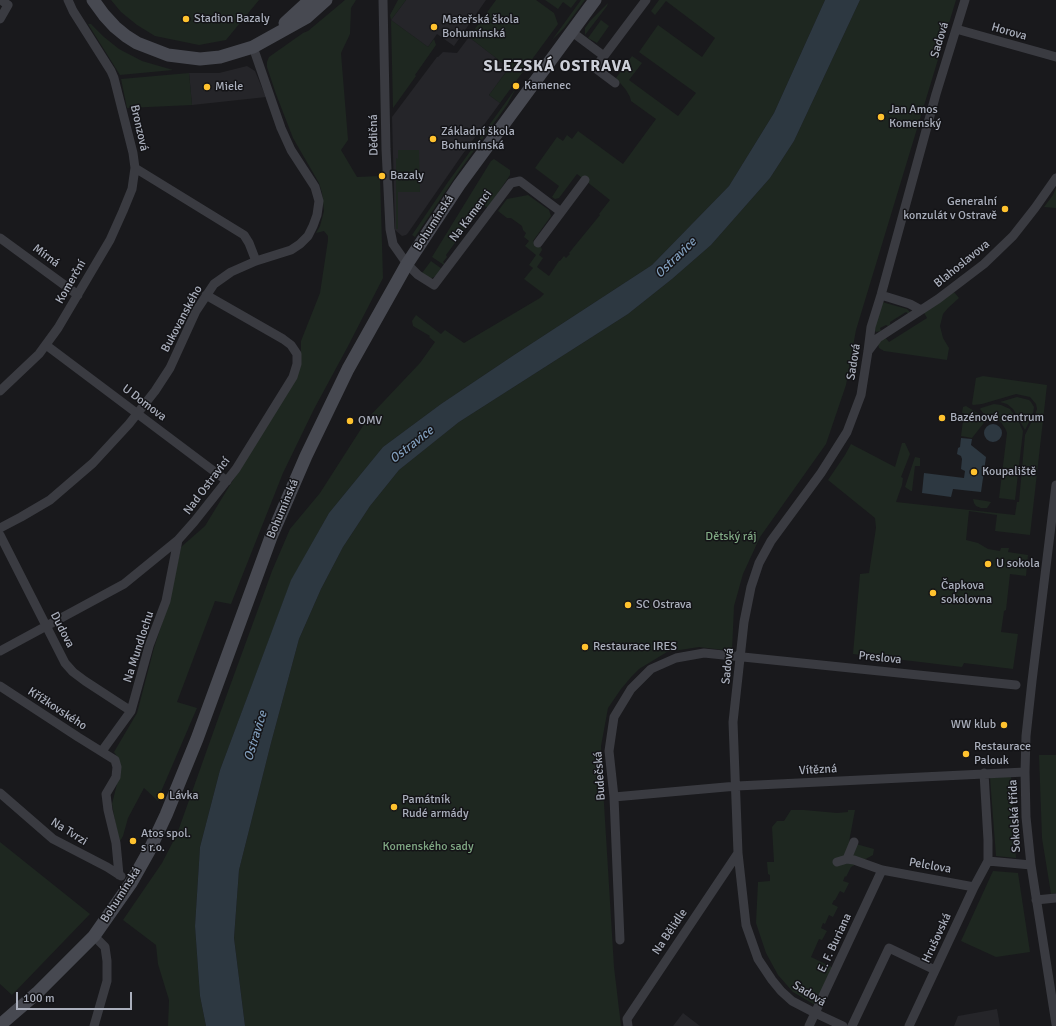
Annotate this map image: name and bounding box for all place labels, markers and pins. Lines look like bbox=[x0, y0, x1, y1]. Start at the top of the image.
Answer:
place label: Stadion Bazaly bbox=[194, 12, 270, 26]
place label: Mateřská škola Bohumínská bbox=[442, 13, 519, 41]
marker: Stadion Bazaly bbox=[181, 14, 191, 24]
marker: Mateřská škola Bohumínská bbox=[429, 22, 439, 32]
place label: Kamenec bbox=[524, 79, 571, 93]
place label: Miele bbox=[215, 80, 243, 94]
marker: Kamenec bbox=[511, 81, 521, 91]
marker: Miele bbox=[202, 82, 212, 92]
place label: Jan Amos Komenský bbox=[889, 103, 941, 131]
marker: Jan Amos Komenský bbox=[876, 112, 886, 122]
place label: Základní škola Bohumínská bbox=[441, 125, 515, 153]
marker: Základní škola Bohumínská bbox=[428, 134, 438, 144]
place label: Bazaly bbox=[390, 169, 424, 183]
marker: Bazaly bbox=[377, 171, 387, 181]
place label: Generalní konzulát v Ostravě bbox=[903, 195, 997, 223]
marker: Generalní konzulát v Ostravě bbox=[1000, 204, 1010, 214]
place label: Bazénové centrum bbox=[950, 411, 1044, 425]
marker: Bazénové centrum bbox=[937, 413, 947, 423]
place label: OMV bbox=[358, 414, 382, 428]
marker: OMV bbox=[345, 416, 355, 426]
place label: Koupaliště bbox=[982, 465, 1036, 479]
marker: Koupaliště bbox=[969, 467, 979, 477]
place label: U sokola bbox=[996, 557, 1040, 571]
marker: U sokola bbox=[983, 559, 993, 569]
place label: Čapkova sokolovna bbox=[941, 579, 992, 607]
marker: Čapkova sokolovna bbox=[928, 588, 938, 598]
place label: SC Ostrava bbox=[636, 598, 692, 612]
marker: SC Ostrava bbox=[623, 600, 633, 610]
place label: Restaurace IRES bbox=[593, 640, 677, 654]
marker: Restaurace IRES bbox=[580, 642, 590, 652]
place label: WW klub bbox=[951, 718, 996, 732]
marker: WW klub bbox=[999, 720, 1009, 730]
place label: Restaurace Palouk bbox=[974, 740, 1031, 768]
marker: Restaurace Palouk bbox=[961, 749, 971, 759]
place label: Lávka bbox=[169, 789, 199, 803]
marker: Lávka bbox=[156, 791, 166, 801]
place label: Památník Rudé armády bbox=[402, 793, 469, 821]
marker: Památník Rudé armády bbox=[389, 802, 399, 812]
place label: Atos spol. s r.o. bbox=[141, 827, 191, 855]
marker: Atos spol. s r.o. bbox=[128, 836, 138, 846]

